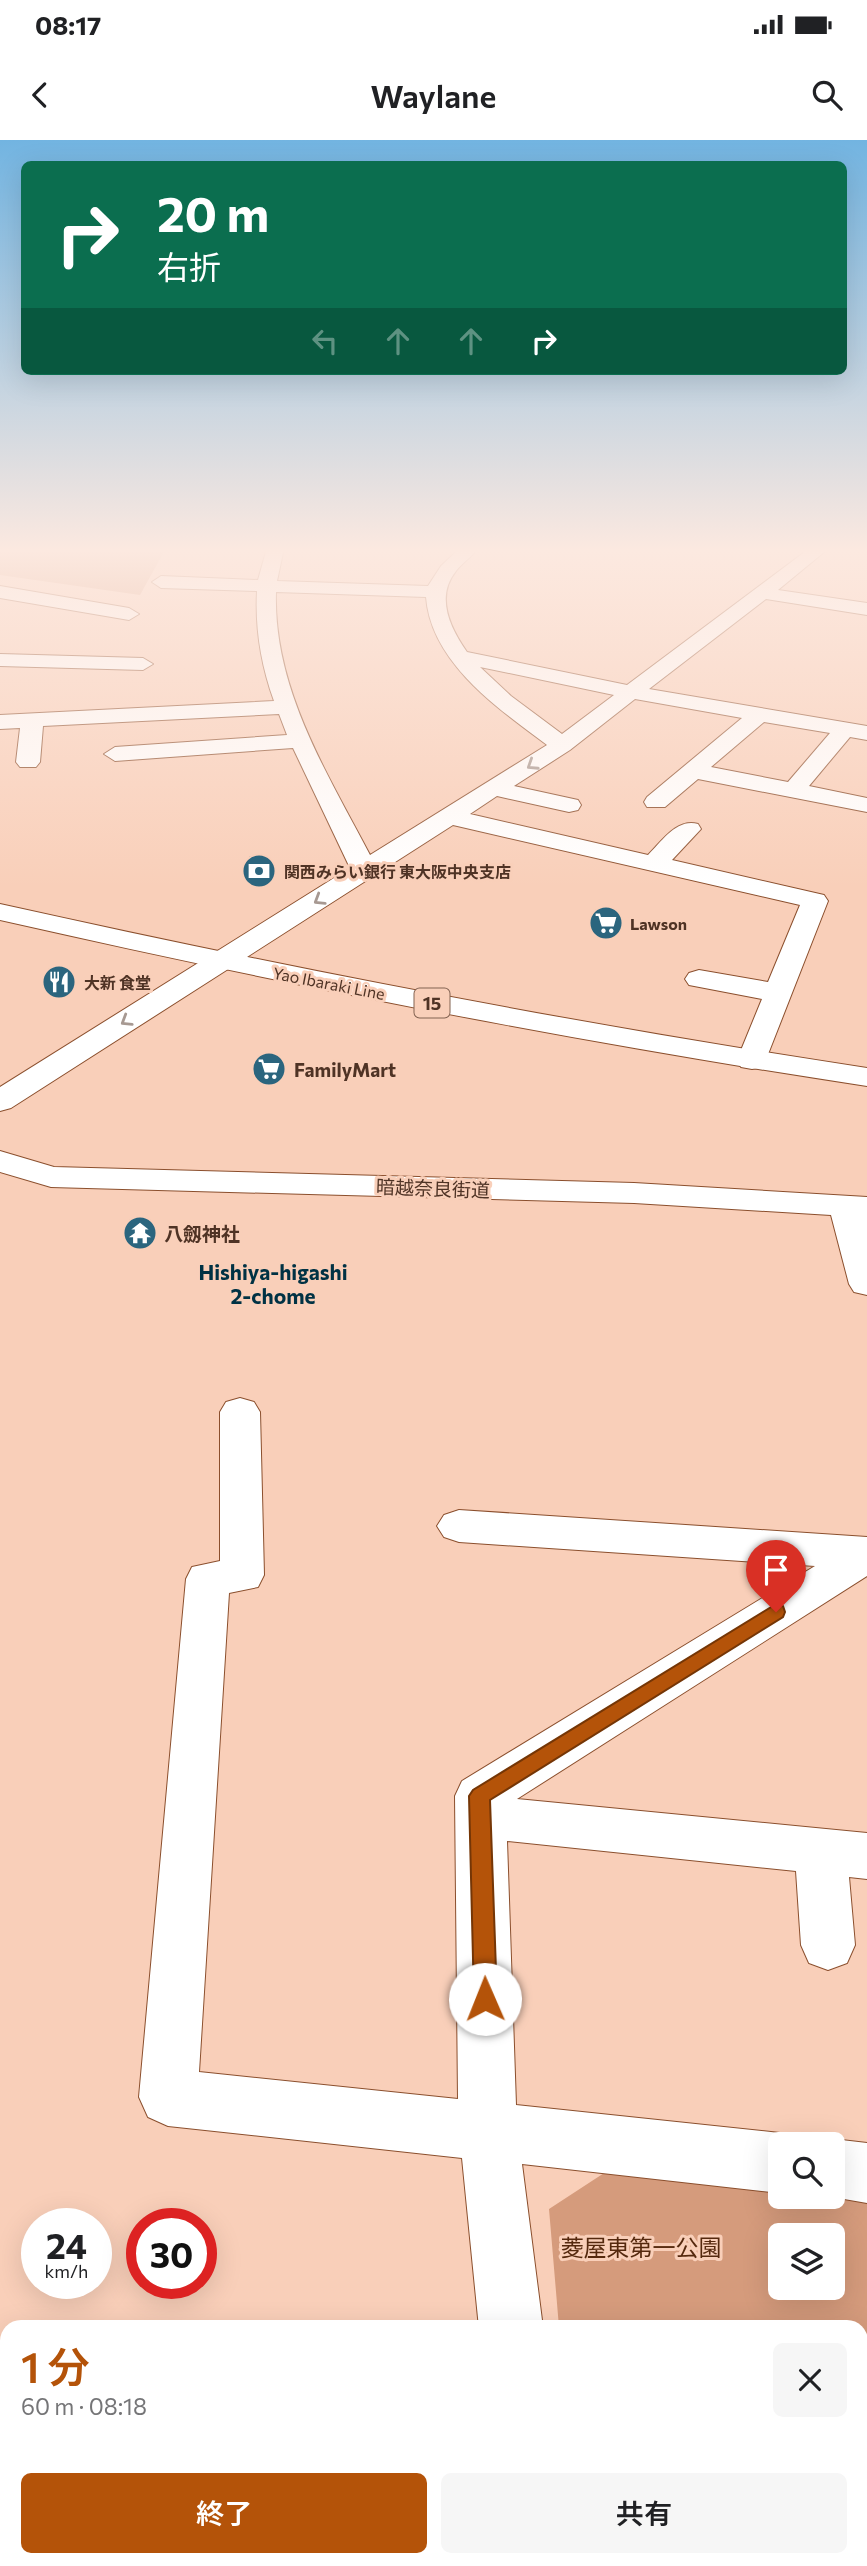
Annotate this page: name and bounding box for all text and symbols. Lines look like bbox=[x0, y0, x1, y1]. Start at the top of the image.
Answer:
text: 08:17 bbox=[35, 9, 101, 40]
text: Waylane bbox=[371, 75, 496, 115]
icon: back bbox=[21, 76, 59, 114]
icon: search bbox=[808, 76, 846, 114]
text: 20 m bbox=[157, 182, 269, 242]
icon: right bbox=[42, 189, 133, 280]
text: 右折 bbox=[157, 246, 221, 286]
icon: left bbox=[306, 322, 344, 360]
icon: ahead bbox=[379, 322, 417, 360]
icon: ahead bbox=[452, 322, 490, 360]
icon: right bbox=[525, 322, 563, 360]
one-way arrow bbox=[526, 757, 539, 770]
bank icon: 関西みらい銀行 東大阪中央支店 bbox=[240, 852, 278, 890]
place label: 関西みらい銀行 東大阪中央支店 bbox=[284, 862, 511, 881]
one-way arrow bbox=[314, 892, 327, 905]
supermarket icon: Lawson bbox=[587, 904, 625, 942]
place label: Lawson bbox=[630, 914, 687, 933]
restaurant icon: 大新 食堂 bbox=[40, 963, 78, 1001]
street label: Yao Ibaraki Line bbox=[271, 963, 387, 1003]
place label: 大新 食堂 bbox=[84, 973, 151, 992]
road number: 15 bbox=[414, 988, 450, 1018]
one-way arrow bbox=[121, 1013, 134, 1026]
supermarket icon: FamilyMart bbox=[250, 1050, 288, 1088]
place label: FamilyMart bbox=[294, 1058, 396, 1081]
street label: 暗越奈良街道 bbox=[376, 1175, 490, 1201]
temple icon: 八劔神社 bbox=[121, 1214, 159, 1252]
place label: 八劔神社 bbox=[164, 1222, 240, 1245]
district label: Hishiya-higashi 2-chome bbox=[198, 1259, 348, 1308]
pin bbox=[746, 1540, 806, 1612]
icon: arrive bbox=[757, 1551, 795, 1589]
position arrow bbox=[448, 1962, 522, 2036]
map controls bbox=[768, 2132, 845, 2300]
button: search bbox=[768, 2132, 845, 2209]
speed limit sign: 30 bbox=[126, 2208, 217, 2299]
text: 24 bbox=[46, 2223, 87, 2266]
button: layers bbox=[768, 2223, 845, 2300]
park label: 菱屋東第一公園 bbox=[561, 2233, 722, 2261]
text: km/h bbox=[45, 2260, 88, 2282]
text: 1 分 bbox=[21, 2340, 90, 2392]
button: close bbox=[773, 2343, 847, 2417]
text: 60 m · 08:18 bbox=[21, 2392, 147, 2420]
button: 終了 bbox=[21, 2473, 427, 2553]
button: 共有 bbox=[441, 2473, 847, 2553]

